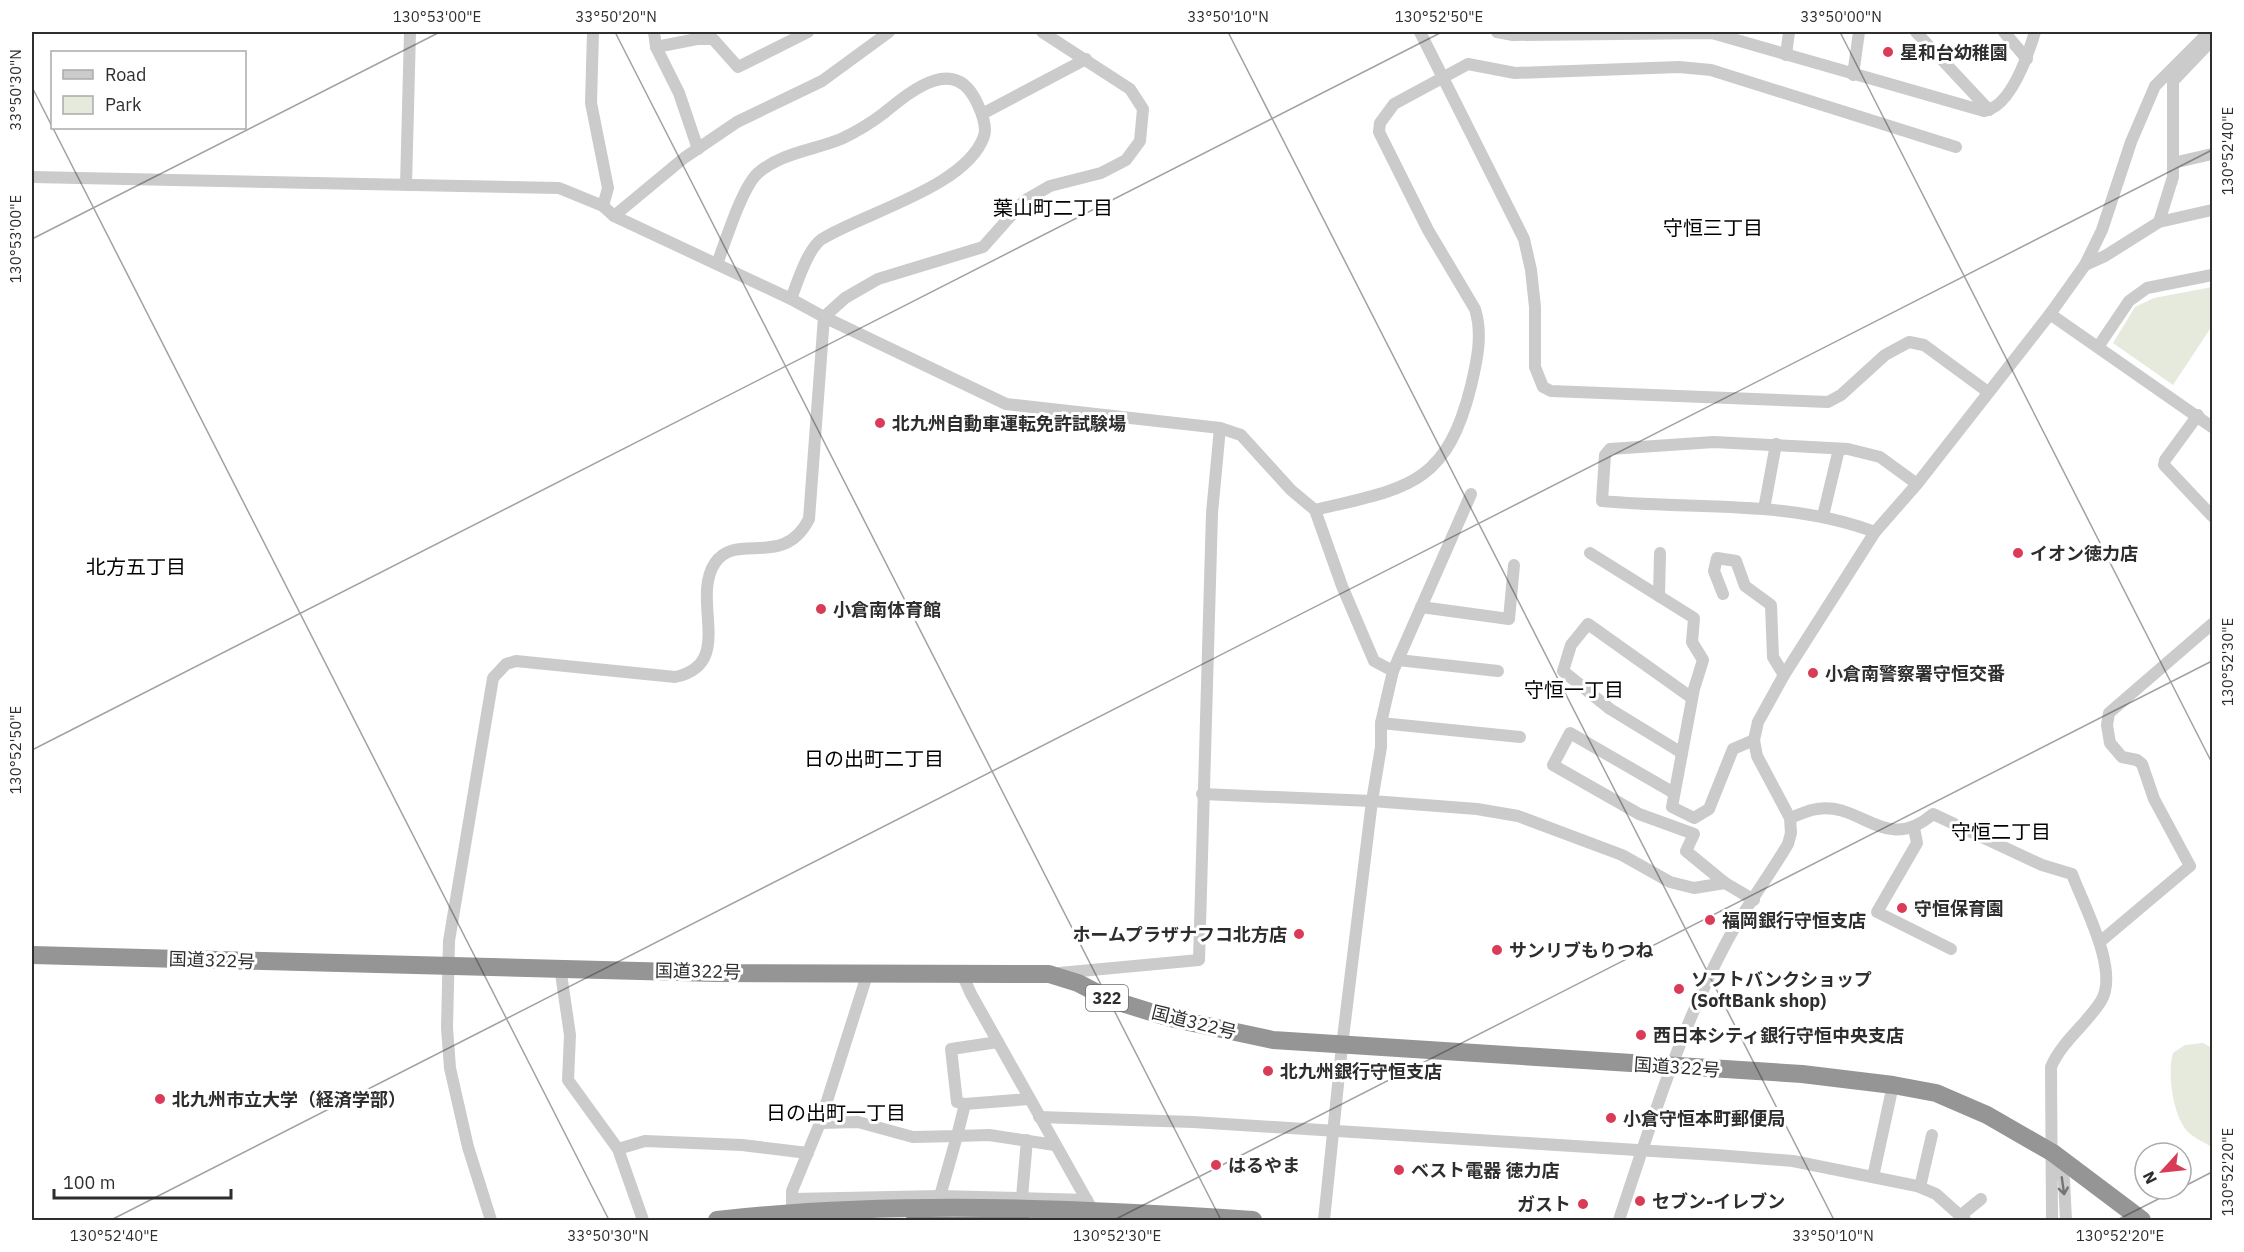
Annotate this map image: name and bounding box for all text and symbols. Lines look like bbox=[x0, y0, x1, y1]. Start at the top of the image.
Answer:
text: 130°53'00"E bbox=[393, 7, 481, 26]
text: 33°50'20"N bbox=[575, 7, 657, 26]
text: 33°50'10"N bbox=[1187, 7, 1269, 26]
text: 130°52'50"E bbox=[1395, 7, 1483, 26]
text: 33°50'00"N bbox=[1800, 7, 1882, 26]
place label: 星和台幼稚園 bbox=[1900, 41, 2008, 64]
marker: 星和台幼稚園 bbox=[1881, 45, 1895, 59]
text: 33°50'30"N bbox=[6, 49, 25, 131]
legend bbox=[51, 51, 246, 129]
text: Road bbox=[105, 63, 146, 86]
text: Park bbox=[105, 93, 142, 116]
text: 130°52'40"E bbox=[2218, 107, 2237, 195]
district label: 葉山町二丁目 bbox=[993, 194, 1113, 221]
text: 130°53'00"E bbox=[6, 195, 25, 283]
district label: 守恒三丁目 bbox=[1663, 214, 1763, 241]
place label: 北九州自動車運転免許試験場 bbox=[892, 412, 1126, 435]
marker: 北九州自動車運転免許試験場 bbox=[873, 416, 887, 430]
place label: イオン徳力店 bbox=[2030, 542, 2138, 565]
marker: イオン徳力店 bbox=[2011, 546, 2025, 560]
district label: 北方五丁目 bbox=[86, 553, 186, 580]
place label: 小倉南体育館 bbox=[833, 598, 941, 621]
marker: 小倉南体育館 bbox=[814, 602, 828, 616]
text: 130°52'30"E bbox=[2218, 618, 2237, 706]
place label: 小倉南警察署守恒交番 bbox=[1825, 662, 2005, 685]
marker: 小倉南警察署守恒交番 bbox=[1806, 666, 1820, 680]
district label: 守恒一丁目 bbox=[1524, 676, 1624, 703]
text: 130°52'50"E bbox=[6, 706, 25, 794]
district label: 日の出町二丁目 bbox=[804, 745, 944, 772]
district label: 守恒二丁目 bbox=[1951, 818, 2051, 845]
place label: 守恒保育園 bbox=[1914, 897, 2004, 920]
marker: 守恒保育園 bbox=[1895, 901, 1909, 915]
place label: 福岡銀行守恒支店 bbox=[1722, 909, 1866, 932]
marker: 福岡銀行守恒支店 bbox=[1703, 913, 1717, 927]
place label: ホームプラザナフコ北方店 bbox=[1073, 923, 1287, 946]
marker: ホームプラザナフコ北方店 bbox=[1292, 927, 1306, 941]
place label: サンリブもりつね bbox=[1509, 939, 1653, 962]
marker: サンリブもりつね bbox=[1490, 943, 1504, 957]
street label: 国道322号 bbox=[168, 947, 256, 973]
street label: 国道322号 bbox=[655, 959, 741, 983]
place label: ソフトバンクショップ (SoftBank shop) bbox=[1691, 968, 1872, 1012]
marker: ソフトバンクショップ (SoftBank shop) bbox=[1672, 982, 1686, 996]
road number: 322 bbox=[1086, 985, 1128, 1011]
street label: 国道322号 bbox=[1149, 1000, 1239, 1044]
place label: 西日本シティ銀行守恒中央支店 bbox=[1653, 1024, 1904, 1047]
marker: 西日本シティ銀行守恒中央支店 bbox=[1634, 1028, 1648, 1042]
street label: 国道322号 bbox=[1633, 1053, 1721, 1081]
place label: 北九州銀行守恒支店 bbox=[1280, 1060, 1442, 1083]
marker: 北九州銀行守恒支店 bbox=[1261, 1064, 1275, 1078]
place label: 北九州市立大学（経済学部） bbox=[172, 1088, 406, 1111]
marker: 北九州市立大学（経済学部） bbox=[153, 1092, 167, 1106]
district label: 日の出町一丁目 bbox=[766, 1099, 906, 1126]
place label: 小倉守恒本町郵便局 bbox=[1623, 1107, 1785, 1130]
marker: 小倉守恒本町郵便局 bbox=[1604, 1111, 1618, 1125]
text: 130°52'20"E bbox=[2218, 1128, 2237, 1216]
north arrow bbox=[2133, 1141, 2193, 1201]
place label: はるやま bbox=[1228, 1154, 1300, 1177]
marker: はるやま bbox=[1209, 1158, 1223, 1172]
place label: ベスト電器 徳力店 bbox=[1411, 1159, 1560, 1182]
scale bar bbox=[54, 1162, 231, 1200]
marker: ベスト電器 徳力店 bbox=[1392, 1163, 1406, 1177]
text: N bbox=[2138, 1168, 2161, 1188]
text: 100 m bbox=[63, 1171, 115, 1194]
one-way arrow bbox=[2058, 1176, 2069, 1195]
place label: セブン-イレブン bbox=[1652, 1190, 1785, 1213]
place label: ガスト bbox=[1517, 1193, 1571, 1216]
marker: セブン-イレブン bbox=[1633, 1194, 1647, 1208]
marker: ガスト bbox=[1576, 1197, 1590, 1211]
text: 130°52'40"E bbox=[70, 1226, 158, 1245]
text: 33°50'30"N bbox=[567, 1226, 649, 1245]
text: 130°52'30"E bbox=[1073, 1226, 1161, 1245]
text: 33°50'10"N bbox=[1792, 1226, 1874, 1245]
text: 130°52'20"E bbox=[2076, 1226, 2164, 1245]

